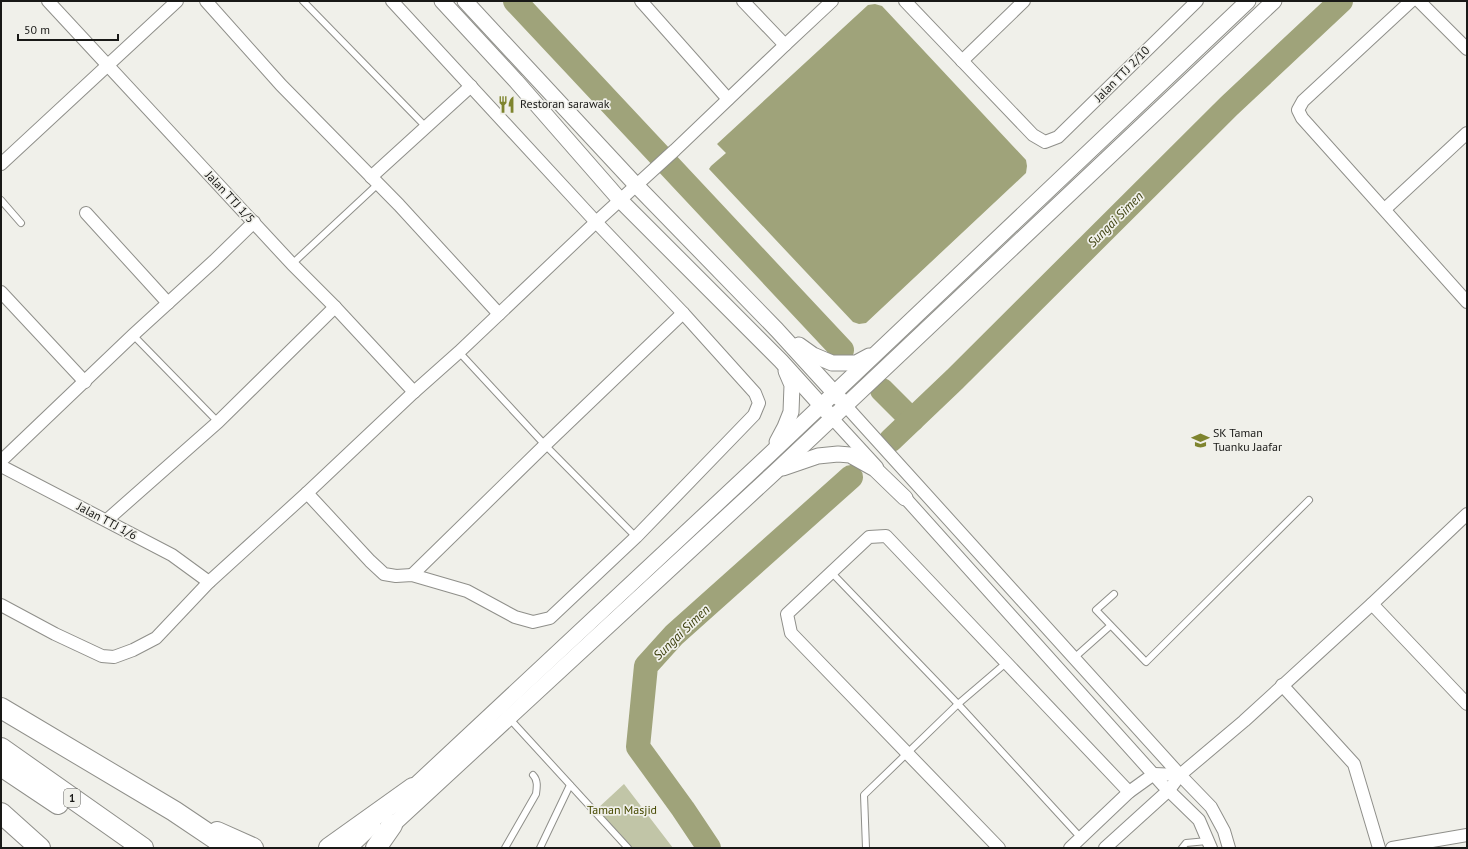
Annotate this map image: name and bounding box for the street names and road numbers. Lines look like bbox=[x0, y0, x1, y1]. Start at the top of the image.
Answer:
street label: Jalan TTJ 2/10 bbox=[1090, 42, 1153, 105]
street label: Jalan TTJ 1/5 bbox=[202, 167, 258, 226]
street label: Jalan TTJ 1/6 bbox=[74, 498, 140, 543]
road number: 1 bbox=[64, 789, 80, 807]

